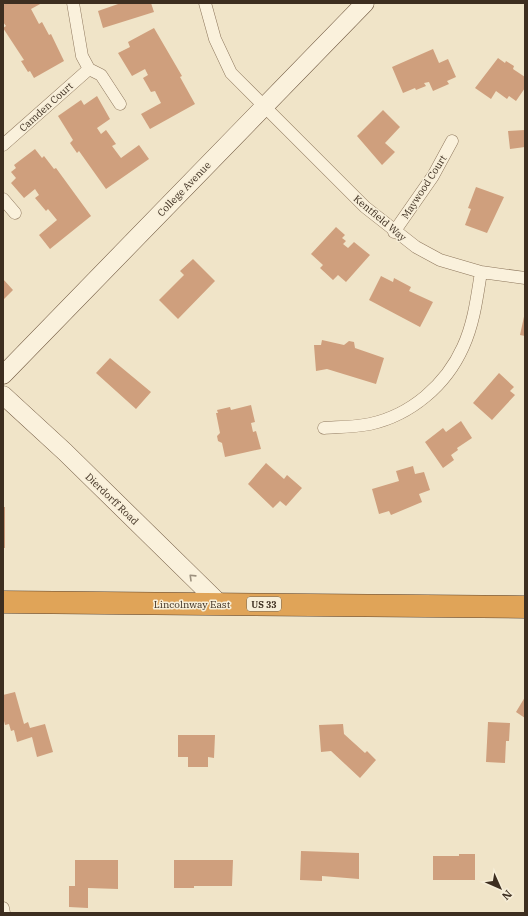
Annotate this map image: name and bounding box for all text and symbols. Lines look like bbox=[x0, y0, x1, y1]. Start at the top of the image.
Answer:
street label: Camden Court bbox=[16, 79, 76, 135]
street label: Maywood Court bbox=[399, 152, 450, 221]
street label: College Avenue bbox=[154, 159, 214, 219]
street label: Kentfield Way bbox=[351, 192, 410, 244]
street label: Dierdorff Road bbox=[83, 470, 141, 528]
one-way arrow bbox=[189, 574, 197, 581]
road number: US 33 bbox=[247, 597, 281, 611]
street label: Lincolnway East bbox=[154, 598, 231, 611]
north arrow bbox=[480, 868, 520, 908]
text: N bbox=[499, 887, 515, 903]

